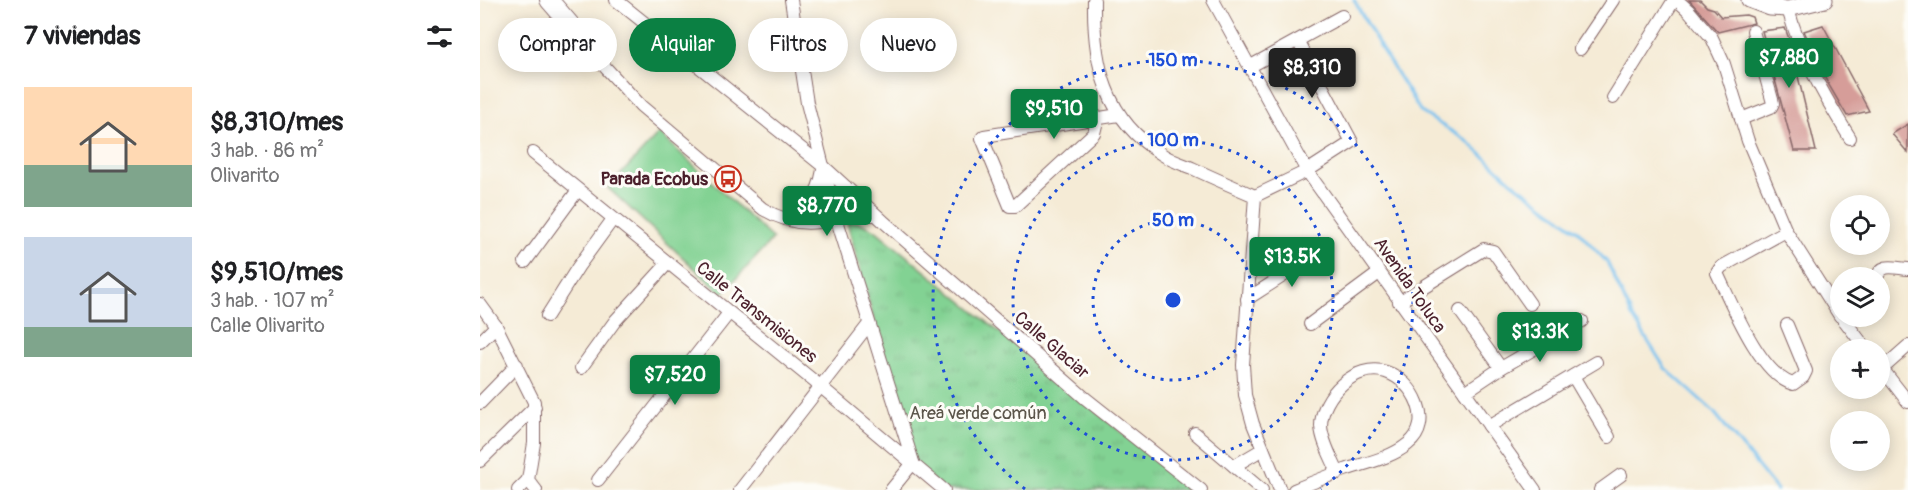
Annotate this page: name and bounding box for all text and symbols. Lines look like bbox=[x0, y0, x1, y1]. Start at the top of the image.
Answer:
chip: Comprar bbox=[498, 18, 617, 72]
chip: Alquilar bbox=[629, 18, 736, 72]
chip: Filtros bbox=[748, 18, 848, 72]
chip: Nuevo bbox=[860, 18, 957, 72]
text: 7 viviendas bbox=[24, 20, 140, 52]
icon: filters bbox=[423, 20, 456, 53]
pin: $7,880 bbox=[1740, 38, 1838, 89]
text: $7,880 bbox=[1759, 45, 1819, 70]
pin: $8,310 bbox=[1263, 48, 1361, 99]
text: 150 m bbox=[1149, 49, 1198, 72]
text: $8,310 bbox=[1283, 55, 1341, 80]
pin: $9,510 bbox=[1005, 89, 1103, 140]
text: $9,510 bbox=[1025, 96, 1083, 121]
text: $8,310/mes bbox=[210, 106, 343, 138]
icon: home bbox=[72, 111, 144, 183]
text: 100 m bbox=[1147, 129, 1199, 152]
text: 3 hab. · 86 m² bbox=[210, 138, 324, 163]
text: Olivarito bbox=[210, 163, 279, 188]
bus stop icon: Parada Ecobus bbox=[713, 164, 743, 194]
place label: Parada Ecobus bbox=[600, 168, 709, 191]
pin: $8,770 bbox=[778, 186, 876, 237]
text: $8,770 bbox=[797, 193, 857, 218]
map controls bbox=[1830, 195, 1890, 471]
button: locate bbox=[1830, 195, 1890, 255]
text: 50 m bbox=[1152, 209, 1194, 232]
street label: Avenida Toluca bbox=[1368, 233, 1451, 338]
pin: $13.5K bbox=[1243, 237, 1341, 288]
text: $13.5K bbox=[1263, 244, 1321, 269]
text: $9,510/mes bbox=[210, 256, 343, 288]
street label: Calle Transmisiones bbox=[691, 256, 822, 368]
icon: home bbox=[72, 261, 144, 333]
button: layers bbox=[1830, 267, 1890, 327]
text: 3 hab. · 107 m² bbox=[210, 288, 335, 313]
centre of rings bbox=[1163, 290, 1183, 310]
street label: Calle Glaciar bbox=[1009, 306, 1095, 385]
pin: $13.3K bbox=[1491, 312, 1589, 363]
text: Calle Olivarito bbox=[210, 313, 325, 338]
text: $13.3K bbox=[1511, 319, 1569, 344]
button: + bbox=[1830, 339, 1890, 399]
pin: $7,520 bbox=[626, 355, 724, 406]
text: $7,520 bbox=[644, 362, 706, 387]
park label: Areá verde común bbox=[909, 402, 1047, 425]
button: − bbox=[1830, 411, 1890, 471]

